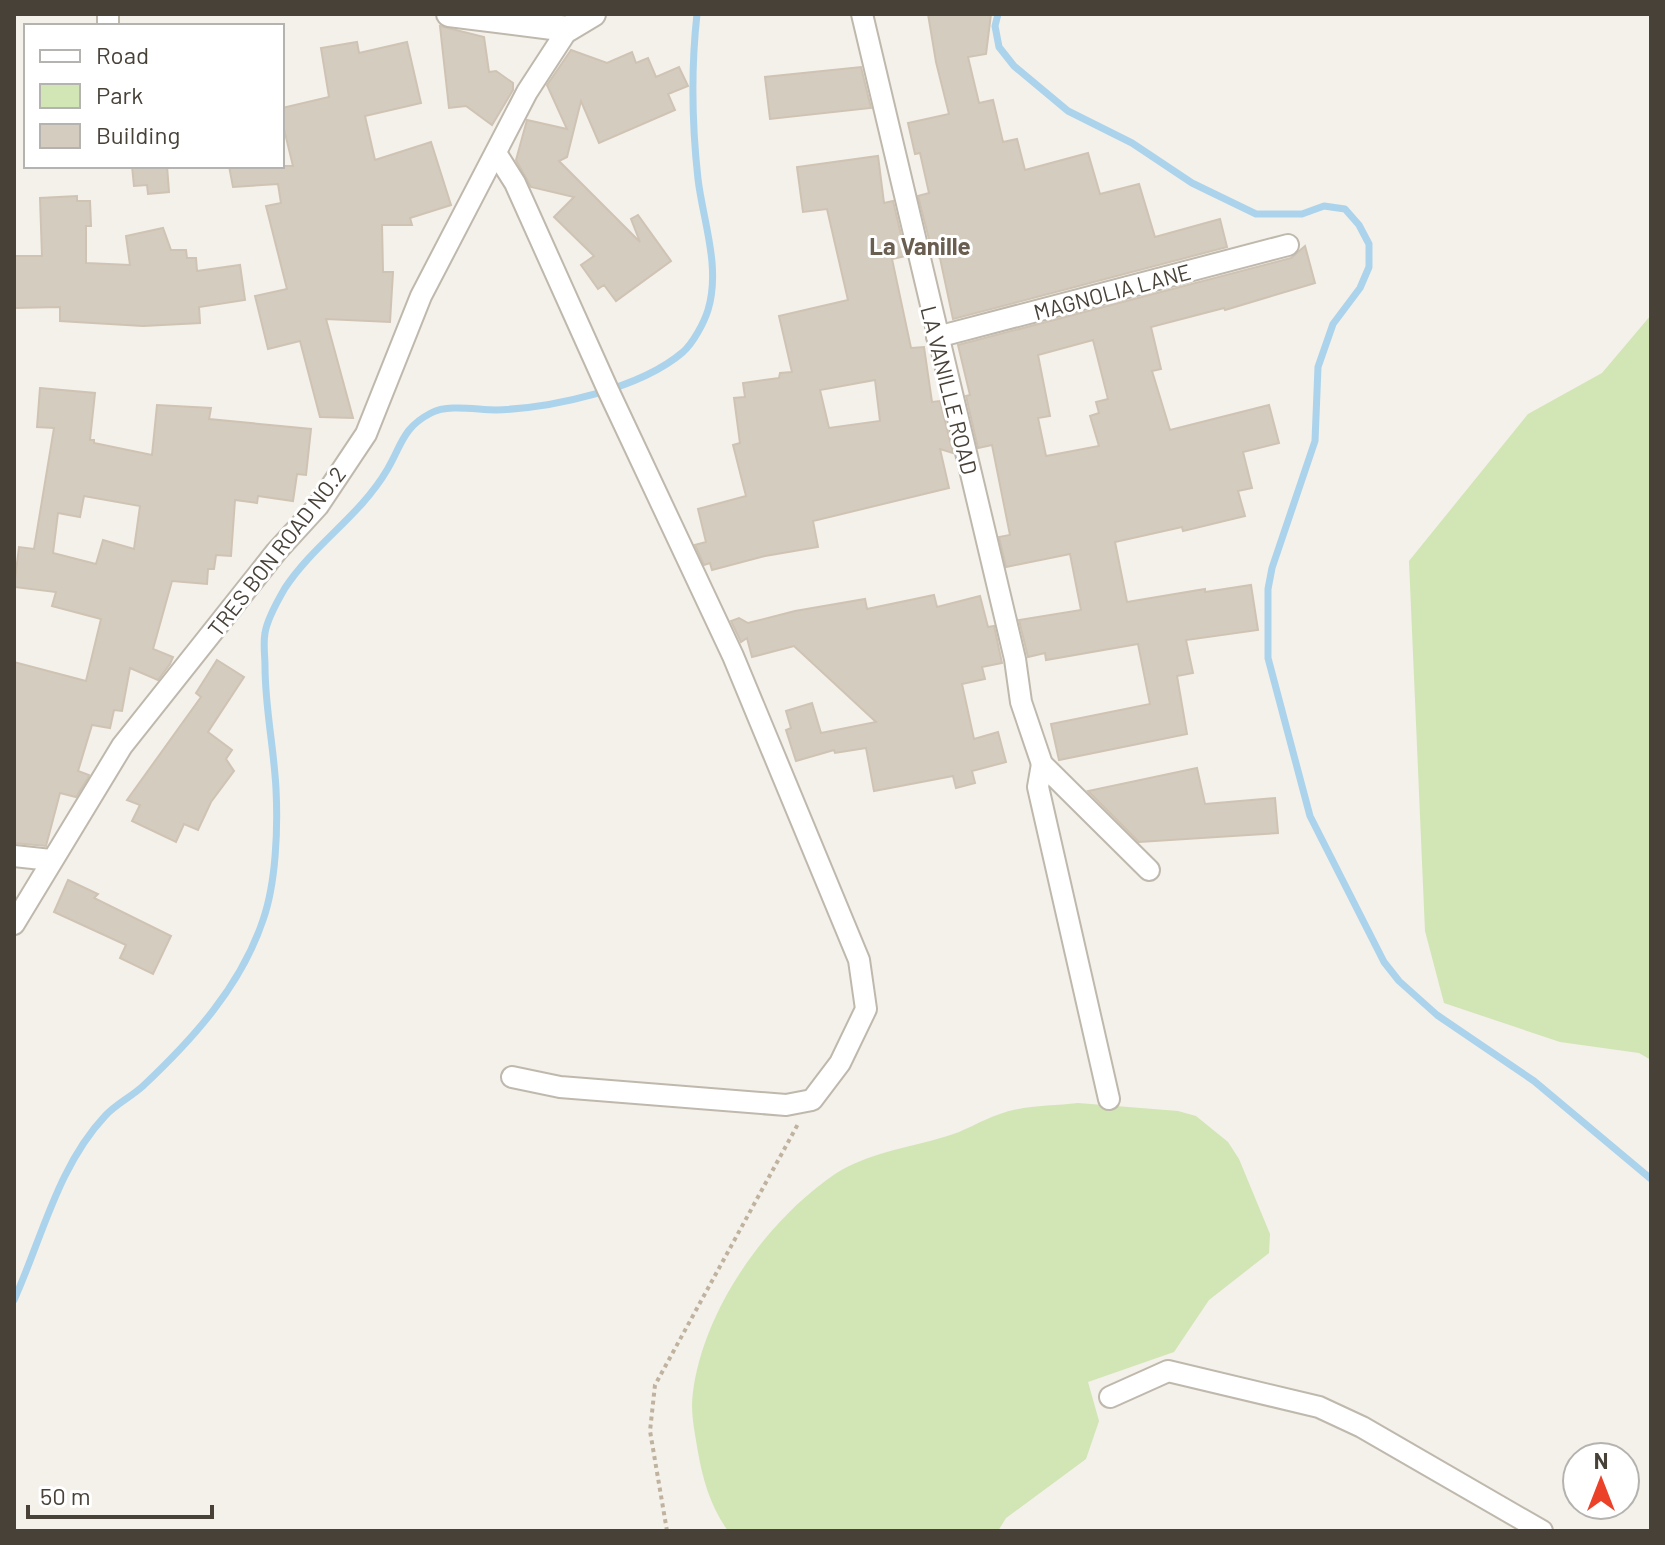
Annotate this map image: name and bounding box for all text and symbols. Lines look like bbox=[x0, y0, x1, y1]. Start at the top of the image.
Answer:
legend bbox=[24, 24, 284, 168]
text: Road bbox=[96, 40, 149, 69]
text: Park bbox=[96, 80, 143, 109]
text: Building bbox=[96, 120, 180, 149]
district label: La Vanille bbox=[869, 231, 971, 260]
street label: MAGNOLIA LANE bbox=[1031, 258, 1193, 324]
street label: LA VANILLE ROAD bbox=[916, 303, 984, 477]
street label: TRES BON ROAD NO.2 bbox=[202, 461, 350, 641]
north arrow bbox=[1561, 1441, 1641, 1521]
text: N bbox=[1594, 1447, 1608, 1473]
scale bar bbox=[28, 1469, 212, 1519]
text: 50 m bbox=[40, 1481, 91, 1510]

